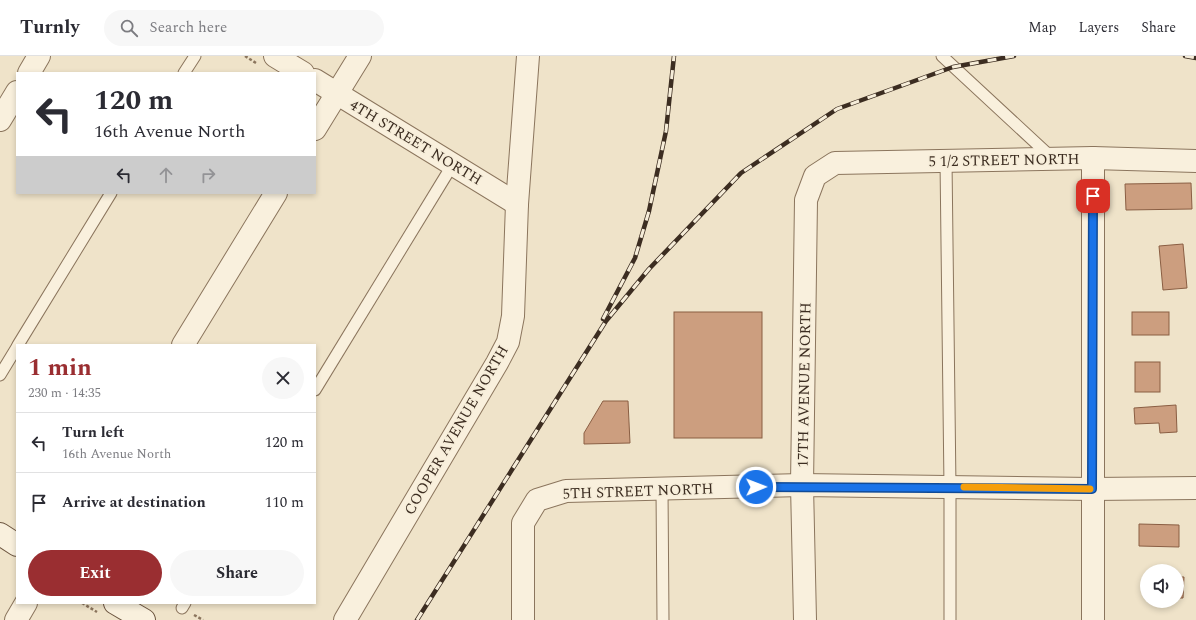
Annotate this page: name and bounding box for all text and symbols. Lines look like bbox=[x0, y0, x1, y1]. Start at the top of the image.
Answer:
search box bbox=[104, 10, 384, 46]
text: Turnly bbox=[20, 13, 80, 42]
text: Search here bbox=[150, 16, 227, 39]
icon: search bbox=[118, 17, 140, 39]
text: Map bbox=[1028, 17, 1057, 38]
text: Layers bbox=[1079, 17, 1119, 38]
text: Share bbox=[1141, 17, 1176, 38]
text: 120 m bbox=[94, 79, 173, 122]
icon: left bbox=[28, 88, 80, 140]
street label: 4TH STREET NORTH bbox=[345, 94, 486, 191]
text: 16th Avenue North bbox=[94, 118, 245, 145]
street label: 5 1/2 STREET NORTH bbox=[928, 148, 1080, 173]
icon: left bbox=[113, 164, 135, 186]
icon: ahead bbox=[155, 164, 177, 186]
icon: right bbox=[197, 164, 219, 186]
pin bbox=[1076, 179, 1110, 213]
icon: arrive bbox=[1082, 185, 1104, 207]
street label: 17TH AVENUE NORTH bbox=[792, 302, 817, 468]
street label: COOPER AVENUE NORTH bbox=[398, 341, 515, 519]
text: 1 min bbox=[28, 350, 92, 386]
button: close bbox=[262, 357, 304, 399]
text: 230 m · 14:35 bbox=[28, 383, 101, 403]
text: Turn left bbox=[62, 421, 124, 444]
text: 120 m bbox=[265, 431, 304, 454]
icon: left bbox=[28, 432, 50, 454]
text: 16th Avenue North bbox=[62, 444, 171, 464]
position arrow bbox=[735, 466, 777, 508]
street label: 5TH STREET NORTH bbox=[562, 477, 714, 506]
text: Arrive at destination bbox=[62, 491, 206, 514]
text: 110 m bbox=[265, 491, 304, 514]
icon: arrive bbox=[28, 492, 50, 514]
button: Exit bbox=[28, 550, 162, 596]
button: Share bbox=[170, 550, 304, 596]
map controls bbox=[1140, 564, 1184, 608]
button: sound bbox=[1140, 564, 1184, 608]

